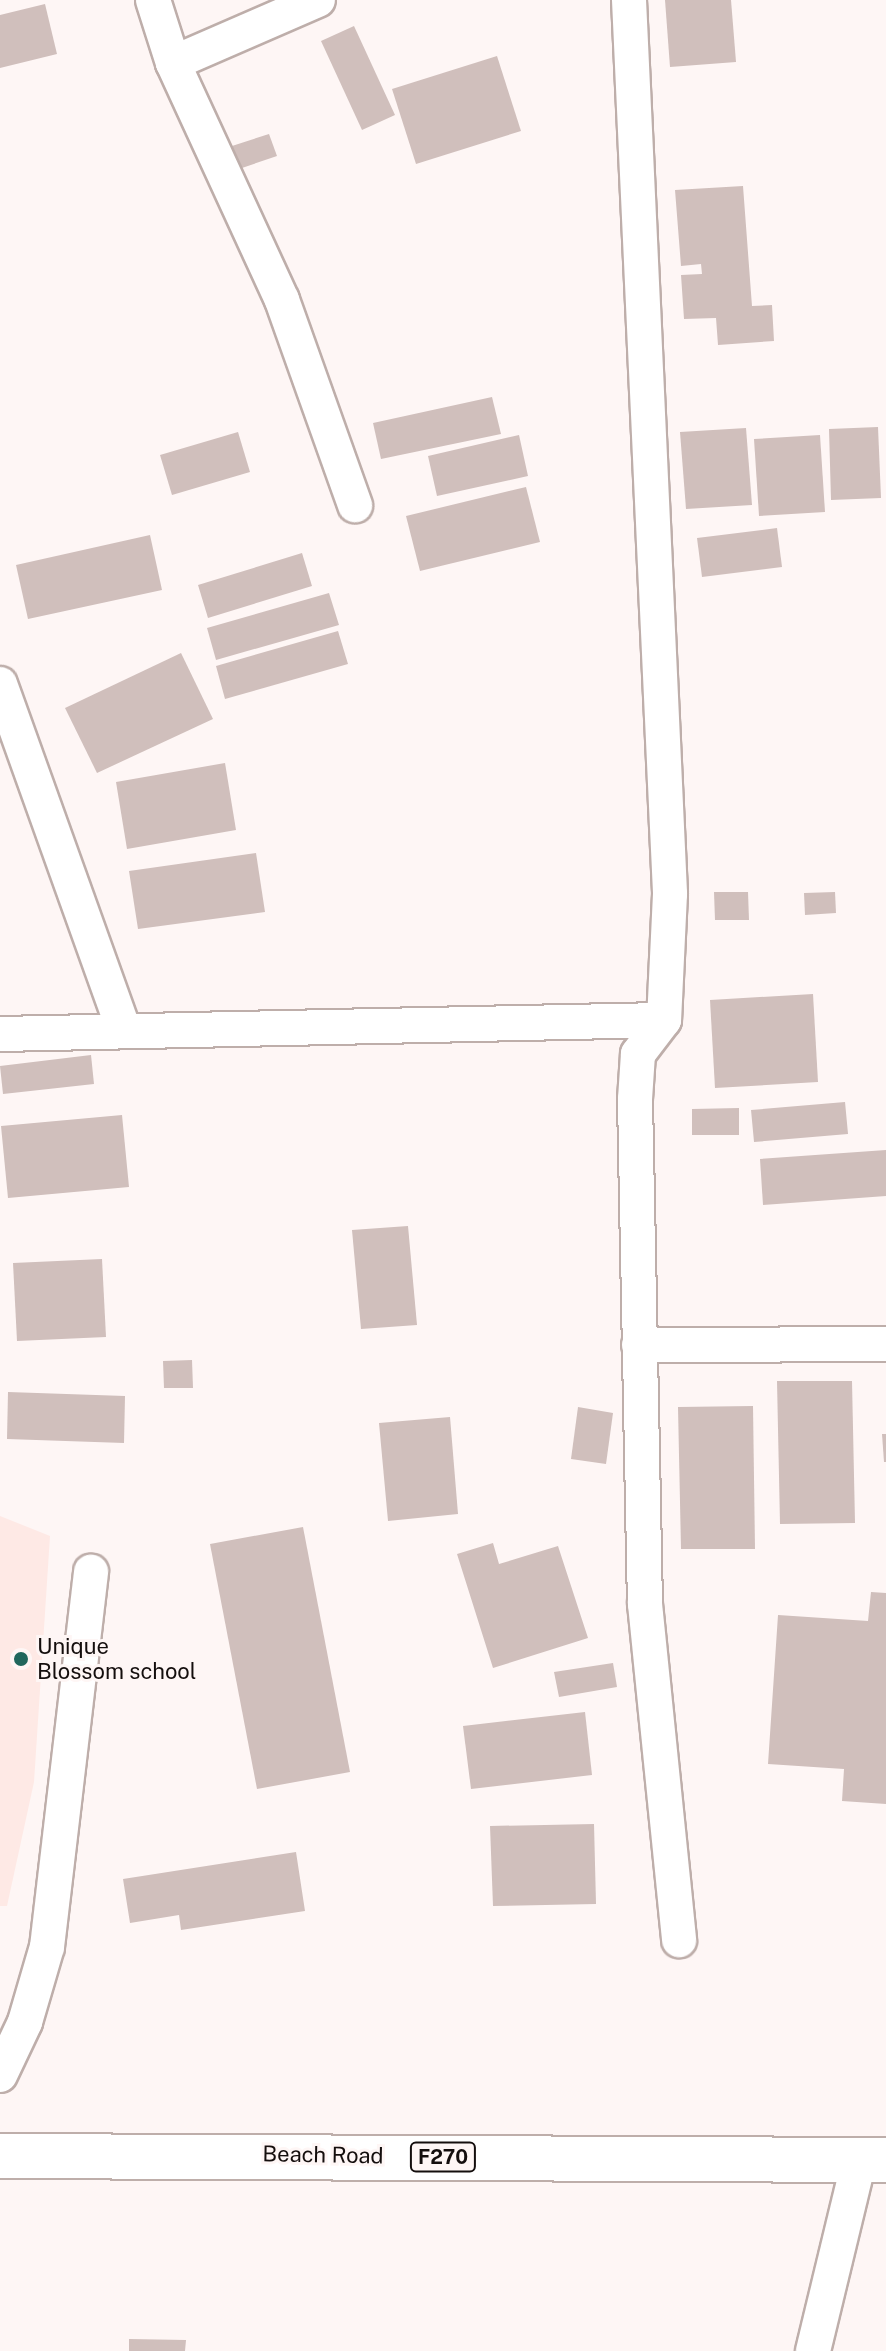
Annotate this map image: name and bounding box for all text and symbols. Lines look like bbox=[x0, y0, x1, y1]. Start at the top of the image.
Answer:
place label: Unique Blossom school bbox=[37, 1633, 196, 1684]
marker: Unique Blossom school bbox=[12, 1650, 30, 1668]
street label: Beach Road bbox=[262, 2141, 384, 2169]
road number: F270 bbox=[409, 2141, 477, 2173]

